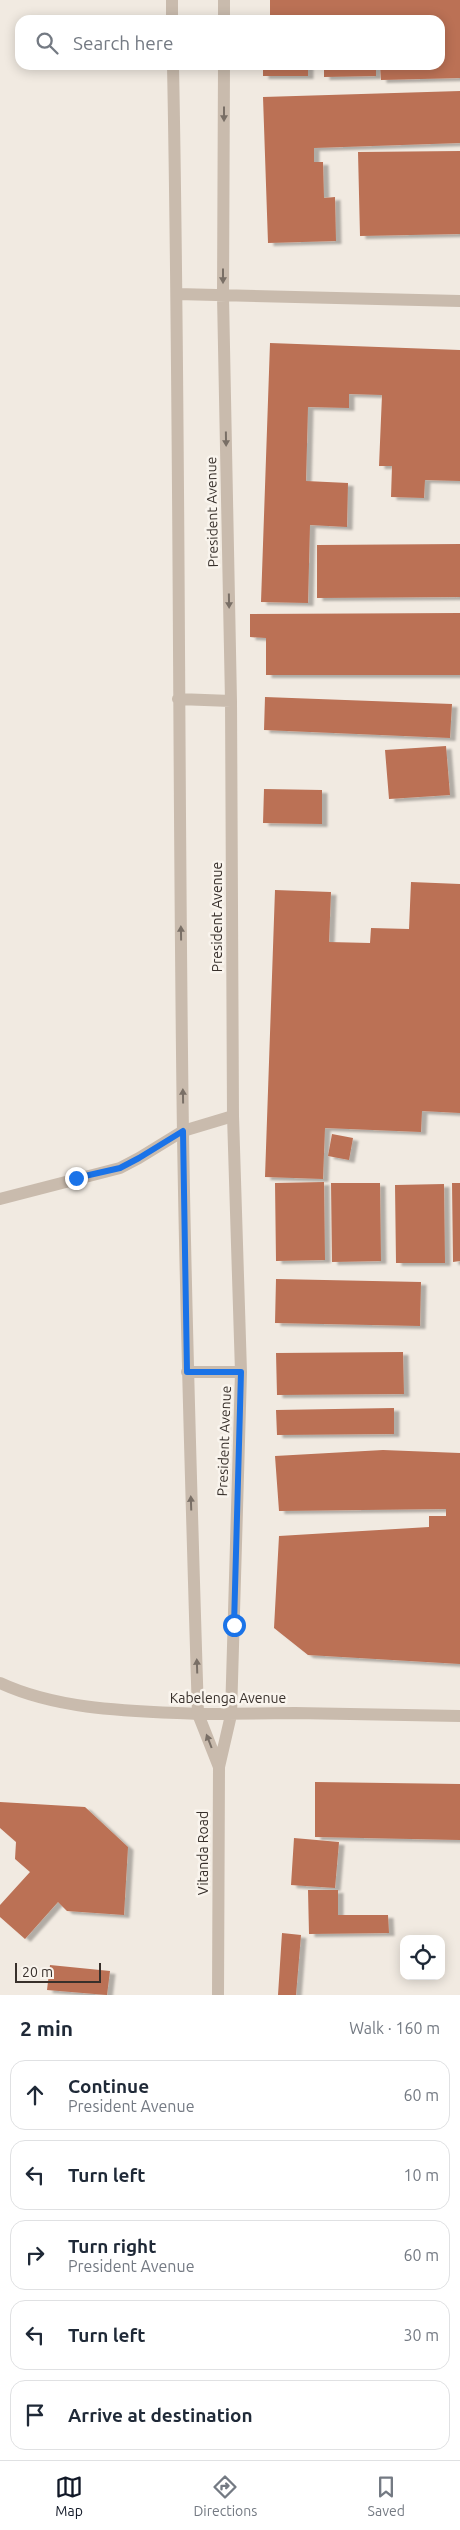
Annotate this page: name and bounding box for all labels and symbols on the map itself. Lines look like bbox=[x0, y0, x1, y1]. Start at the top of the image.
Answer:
one-way arrow bbox=[220, 106, 228, 122]
one-way arrow bbox=[219, 268, 227, 284]
one-way arrow bbox=[222, 431, 230, 447]
street label: President Avenue bbox=[203, 457, 221, 567]
one-way arrow bbox=[225, 593, 233, 609]
street label: President Avenue bbox=[209, 862, 225, 972]
one-way arrow bbox=[177, 925, 185, 941]
one-way arrow bbox=[178, 1087, 186, 1103]
route end bbox=[65, 1167, 88, 1190]
street label: President Avenue bbox=[214, 1385, 234, 1497]
one-way arrow bbox=[187, 1495, 195, 1511]
route start bbox=[223, 1614, 246, 1637]
one-way arrow bbox=[192, 1657, 200, 1673]
street label: Kabelenga Avenue bbox=[170, 1690, 286, 1706]
one-way arrow bbox=[204, 1734, 212, 1748]
street label: Vitanda Road bbox=[195, 1811, 211, 1895]
scale bar bbox=[15, 1960, 101, 1983]

